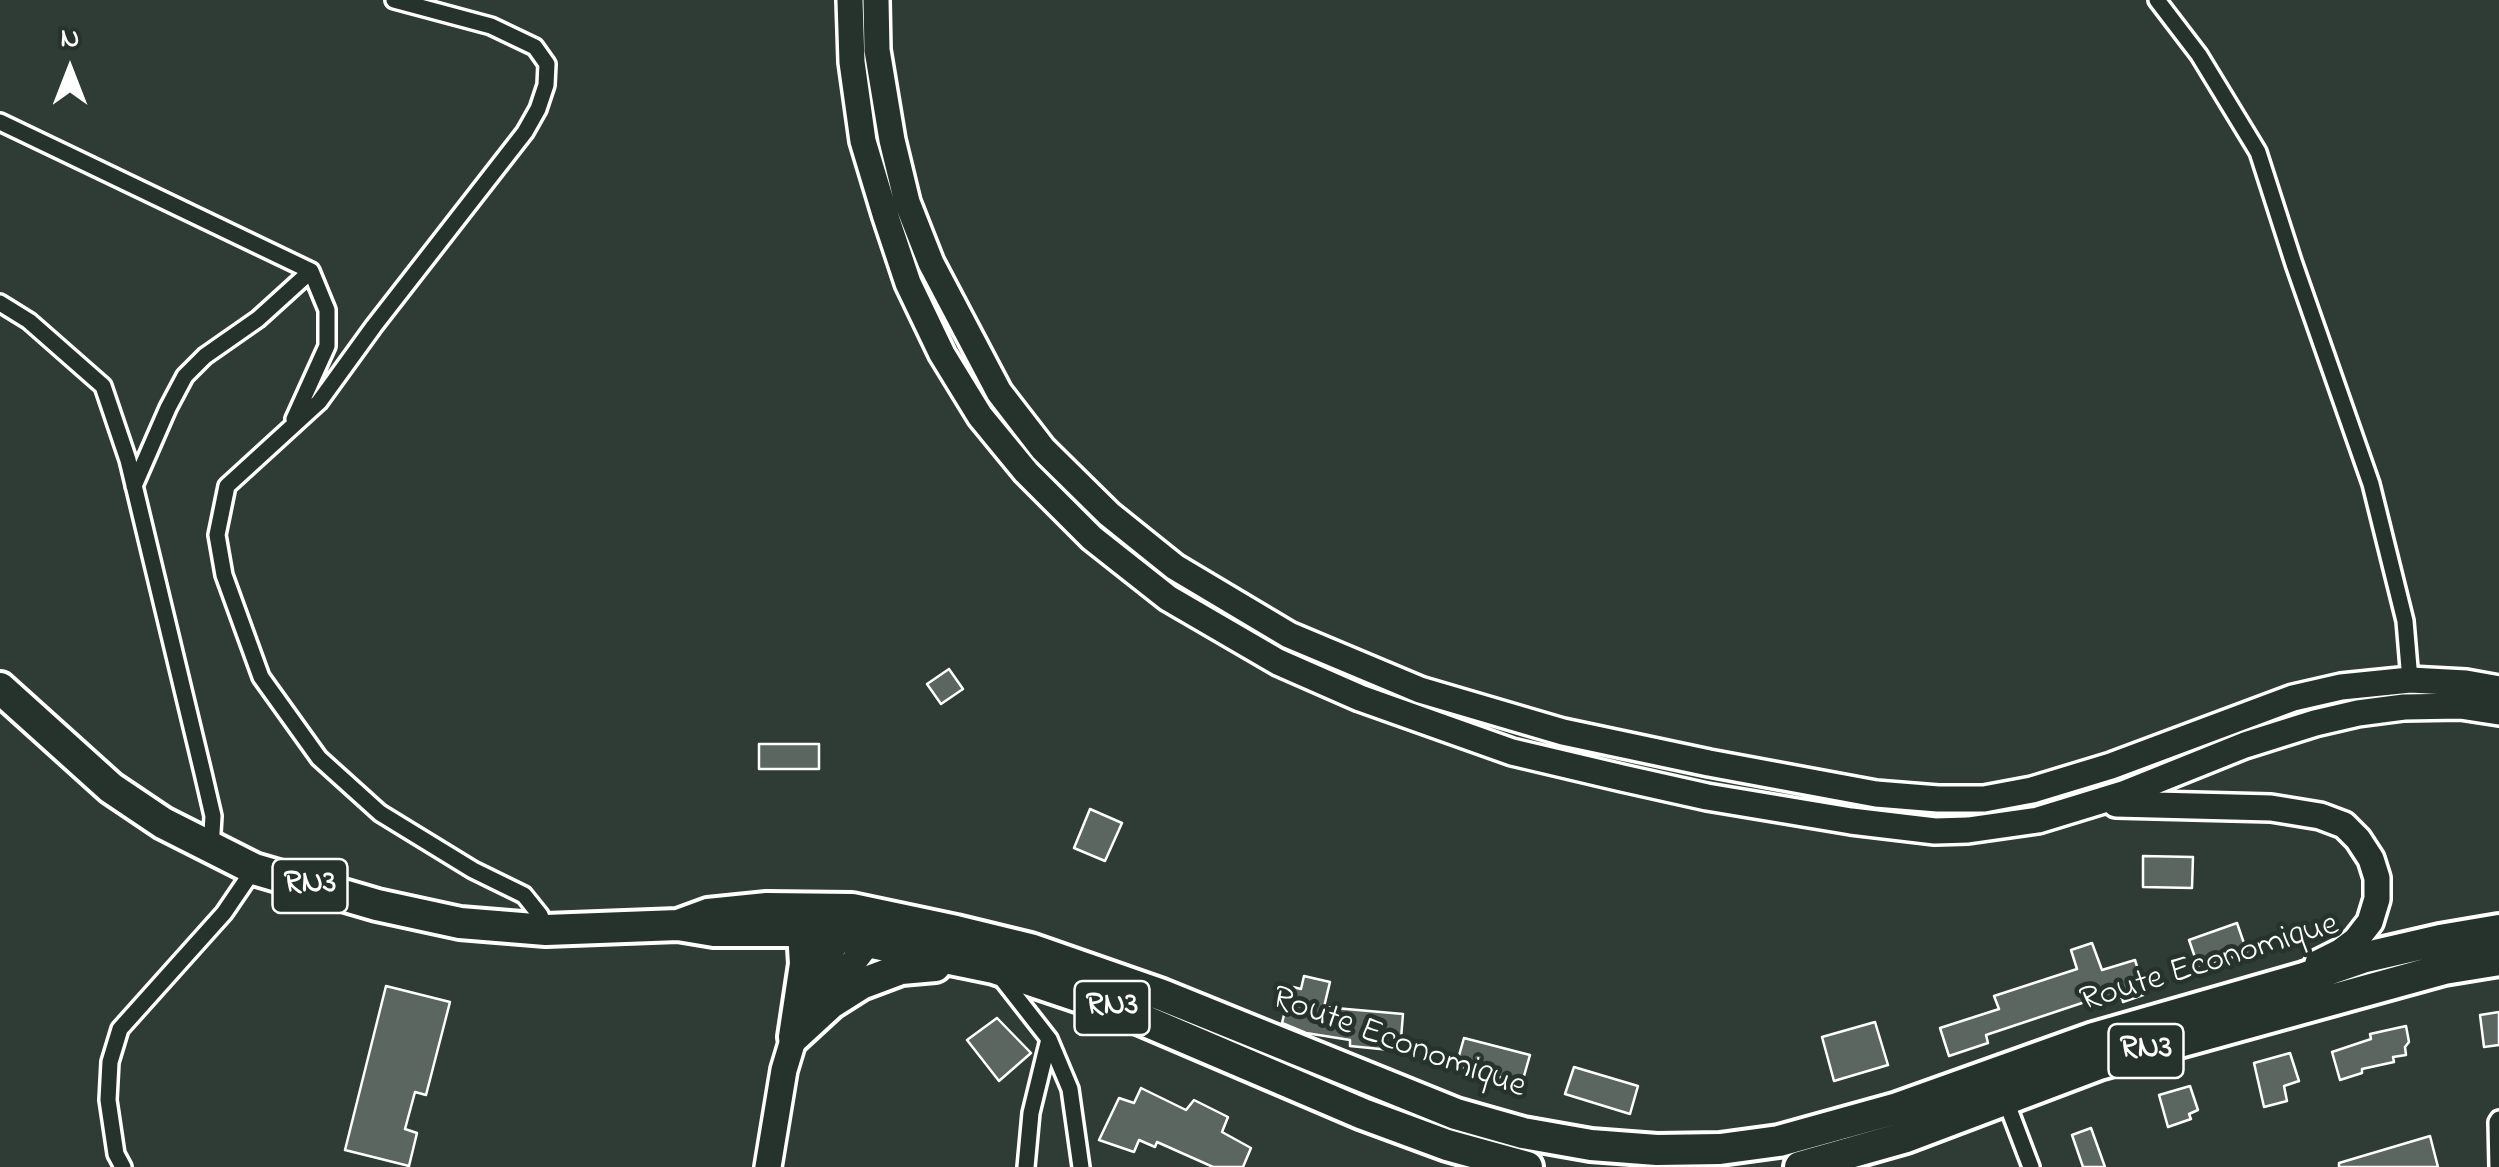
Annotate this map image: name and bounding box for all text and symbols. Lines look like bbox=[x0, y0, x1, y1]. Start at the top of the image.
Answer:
text: N bbox=[61, 19, 79, 60]
north arrow bbox=[20, 20, 120, 120]
road number: RN3 bbox=[272, 859, 348, 913]
street label: Route Economique bbox=[2076, 906, 2344, 1024]
street label: Route Economique bbox=[1265, 979, 1531, 1111]
road number: RN3 bbox=[1074, 981, 1150, 1035]
road number: RN3 bbox=[2108, 1024, 2184, 1078]

